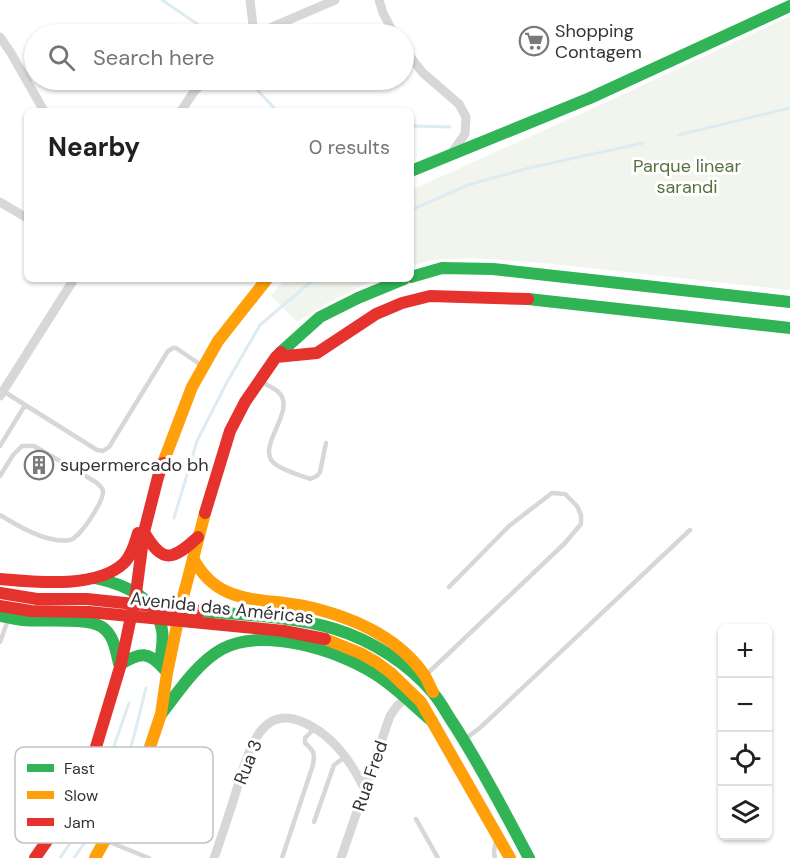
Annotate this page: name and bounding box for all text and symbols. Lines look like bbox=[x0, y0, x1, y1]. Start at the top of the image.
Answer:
place label: Shopping Contagem bbox=[555, 19, 642, 64]
search box bbox=[24, 24, 414, 90]
supermarket icon: Shopping Contagem bbox=[518, 25, 550, 57]
icon: search bbox=[45, 41, 78, 74]
text: Search here bbox=[93, 43, 214, 72]
text: Nearby bbox=[48, 130, 140, 164]
text: 0 results bbox=[309, 134, 390, 160]
park label: Parque linear sarandi bbox=[633, 154, 741, 199]
building icon: supermercado bh bbox=[23, 449, 55, 481]
place label: supermercado bh bbox=[60, 453, 209, 477]
street label: Avenida das Américas bbox=[129, 586, 315, 630]
map controls bbox=[718, 624, 772, 840]
button: + bbox=[718, 624, 772, 678]
button: − bbox=[718, 678, 772, 732]
button: locate bbox=[718, 732, 772, 786]
street label: Rua 3 bbox=[228, 736, 268, 788]
street label: Rua Fred bbox=[347, 738, 393, 814]
legend bbox=[15, 747, 213, 843]
text: Fast bbox=[64, 758, 95, 779]
text: Slow bbox=[64, 785, 98, 806]
button: layers bbox=[718, 786, 772, 840]
text: Jam bbox=[64, 812, 95, 833]

